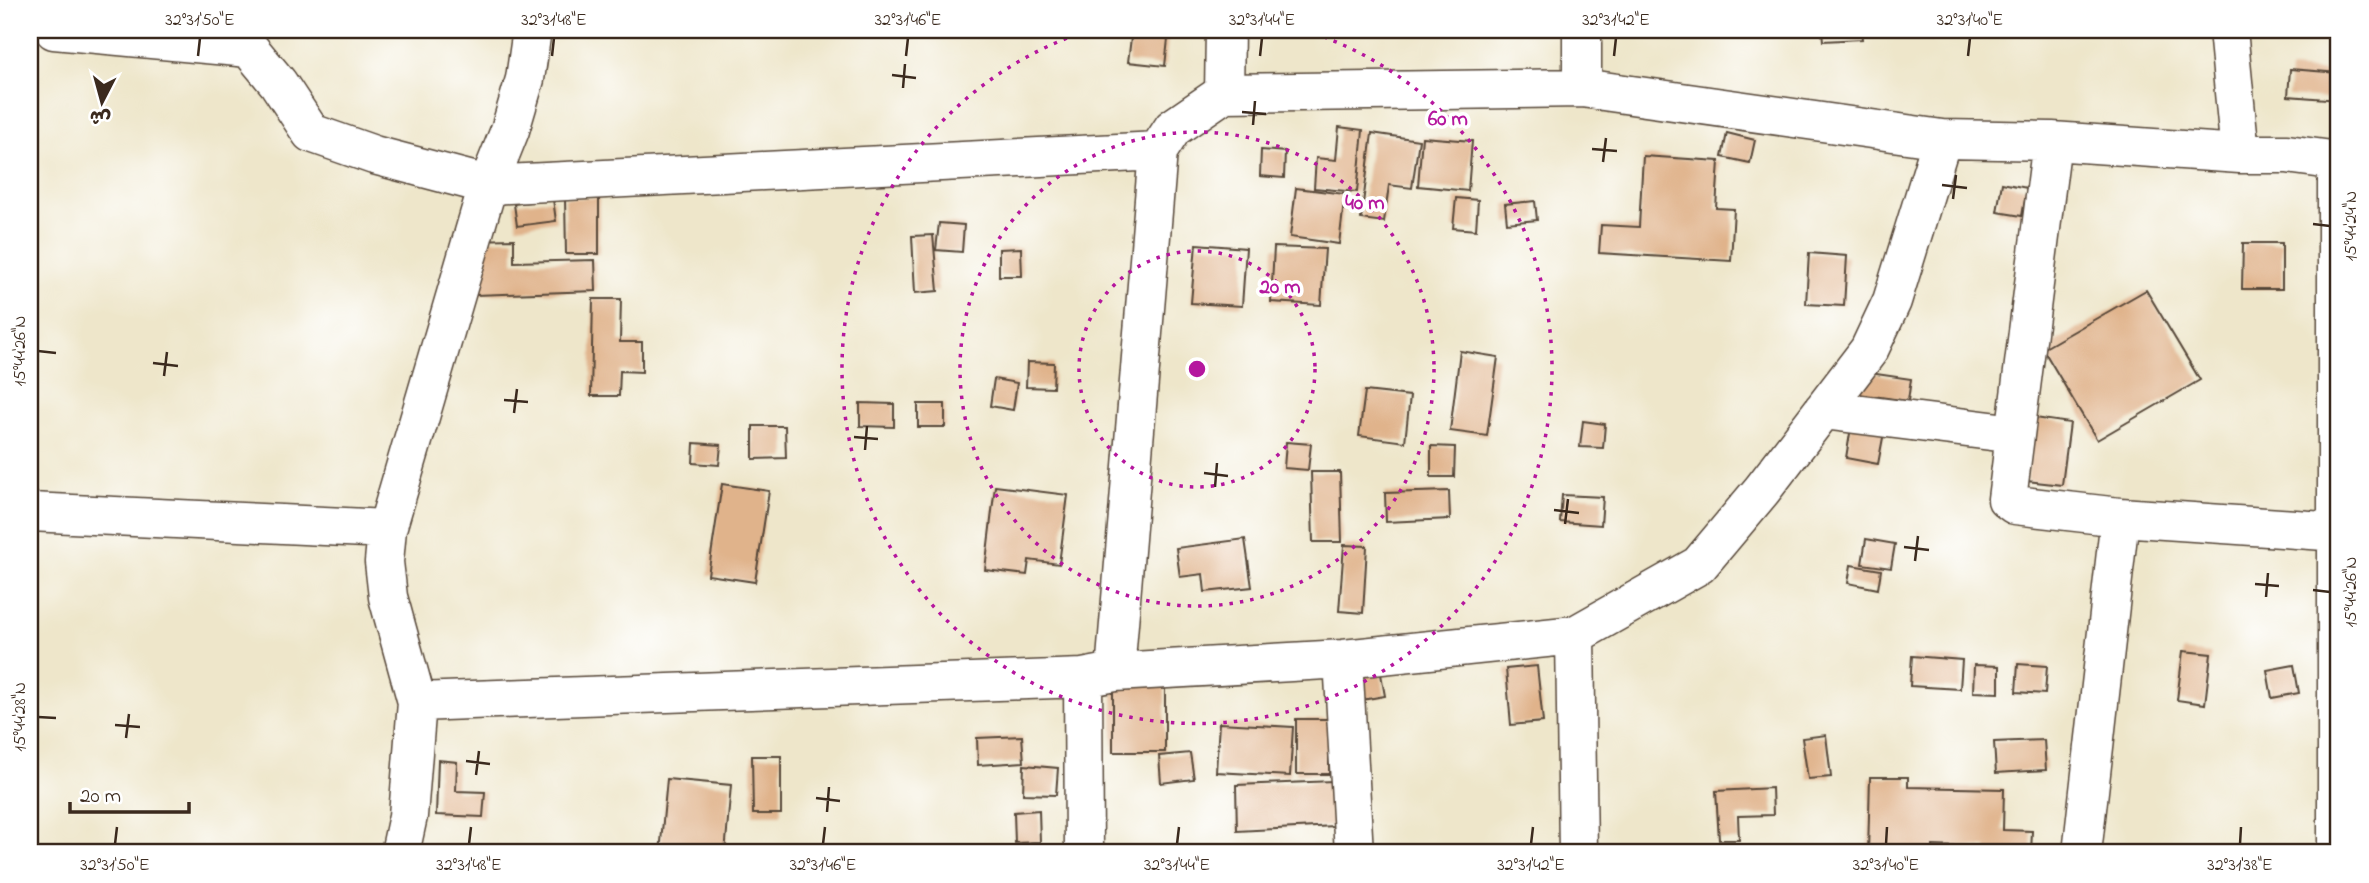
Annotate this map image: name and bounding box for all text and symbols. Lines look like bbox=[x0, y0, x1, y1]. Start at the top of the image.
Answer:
text: 32°31'50"E bbox=[165, 8, 235, 34]
text: 32°31'48"E bbox=[521, 8, 587, 34]
text: 32°31'46"E bbox=[875, 8, 941, 34]
text: 32°31'44"E bbox=[1229, 8, 1295, 34]
text: 32°31'42"E bbox=[1582, 8, 1650, 34]
text: 32°31'40"E bbox=[1937, 8, 2003, 34]
north arrow bbox=[66, 66, 136, 136]
text: ش bbox=[89, 102, 112, 131]
text: 60 m bbox=[1428, 105, 1468, 135]
text: 40 m bbox=[1345, 189, 1385, 219]
text: 15°44'24"N bbox=[2339, 191, 2365, 261]
text: 20 m bbox=[1258, 273, 1301, 303]
text: 15°44'26"N bbox=[8, 316, 34, 386]
centre of rings bbox=[1185, 357, 1209, 381]
text: 15°44'26"N bbox=[2339, 557, 2365, 627]
text: 15°44'28"N bbox=[8, 682, 34, 752]
scale bar bbox=[70, 771, 189, 815]
text: 20 m bbox=[80, 782, 121, 812]
text: 32°31'50"E bbox=[80, 853, 150, 879]
text: 32°31'48"E bbox=[436, 853, 502, 879]
text: 32°31'46"E bbox=[790, 853, 856, 879]
text: 32°31'44"E bbox=[1144, 853, 1210, 879]
text: 32°31'42"E bbox=[1497, 853, 1565, 879]
text: 32°31'40"E bbox=[1853, 853, 1919, 879]
text: 32°31'38"E bbox=[2207, 853, 2273, 879]

